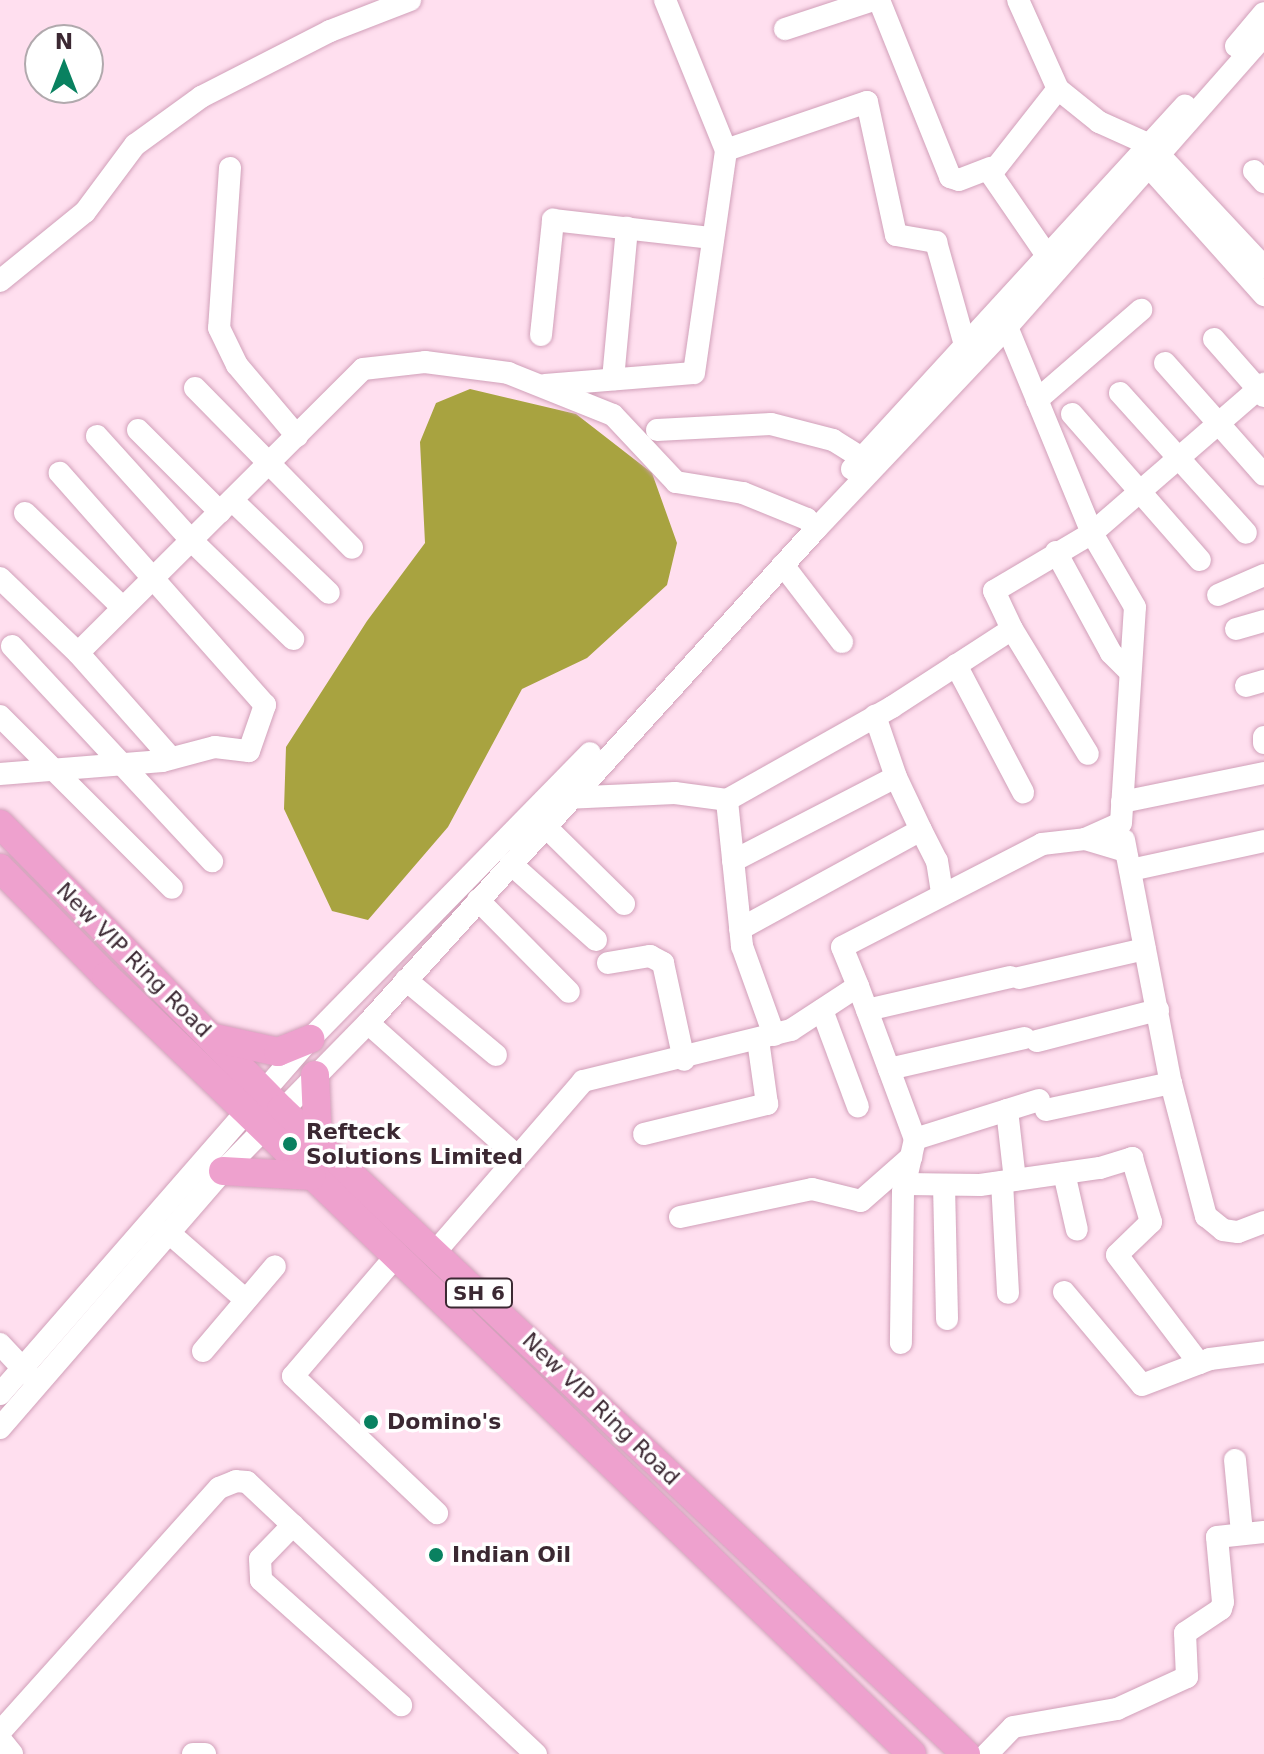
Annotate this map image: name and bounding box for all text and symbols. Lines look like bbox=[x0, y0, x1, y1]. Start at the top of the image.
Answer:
north arrow bbox=[24, 24, 104, 104]
text: N bbox=[55, 29, 73, 54]
street label: New VIP Ring Road bbox=[51, 877, 217, 1043]
place label: Refteck Solutions Limited bbox=[306, 1118, 523, 1170]
marker: Refteck Solutions Limited bbox=[281, 1135, 299, 1153]
road number: SH 6 bbox=[443, 1277, 515, 1309]
street label: New VIP Ring Road bbox=[517, 1327, 685, 1491]
place label: Domino's bbox=[387, 1409, 501, 1435]
marker: Domino's bbox=[362, 1413, 380, 1431]
place label: Indian Oil bbox=[452, 1542, 571, 1568]
marker: Indian Oil bbox=[427, 1546, 445, 1564]

